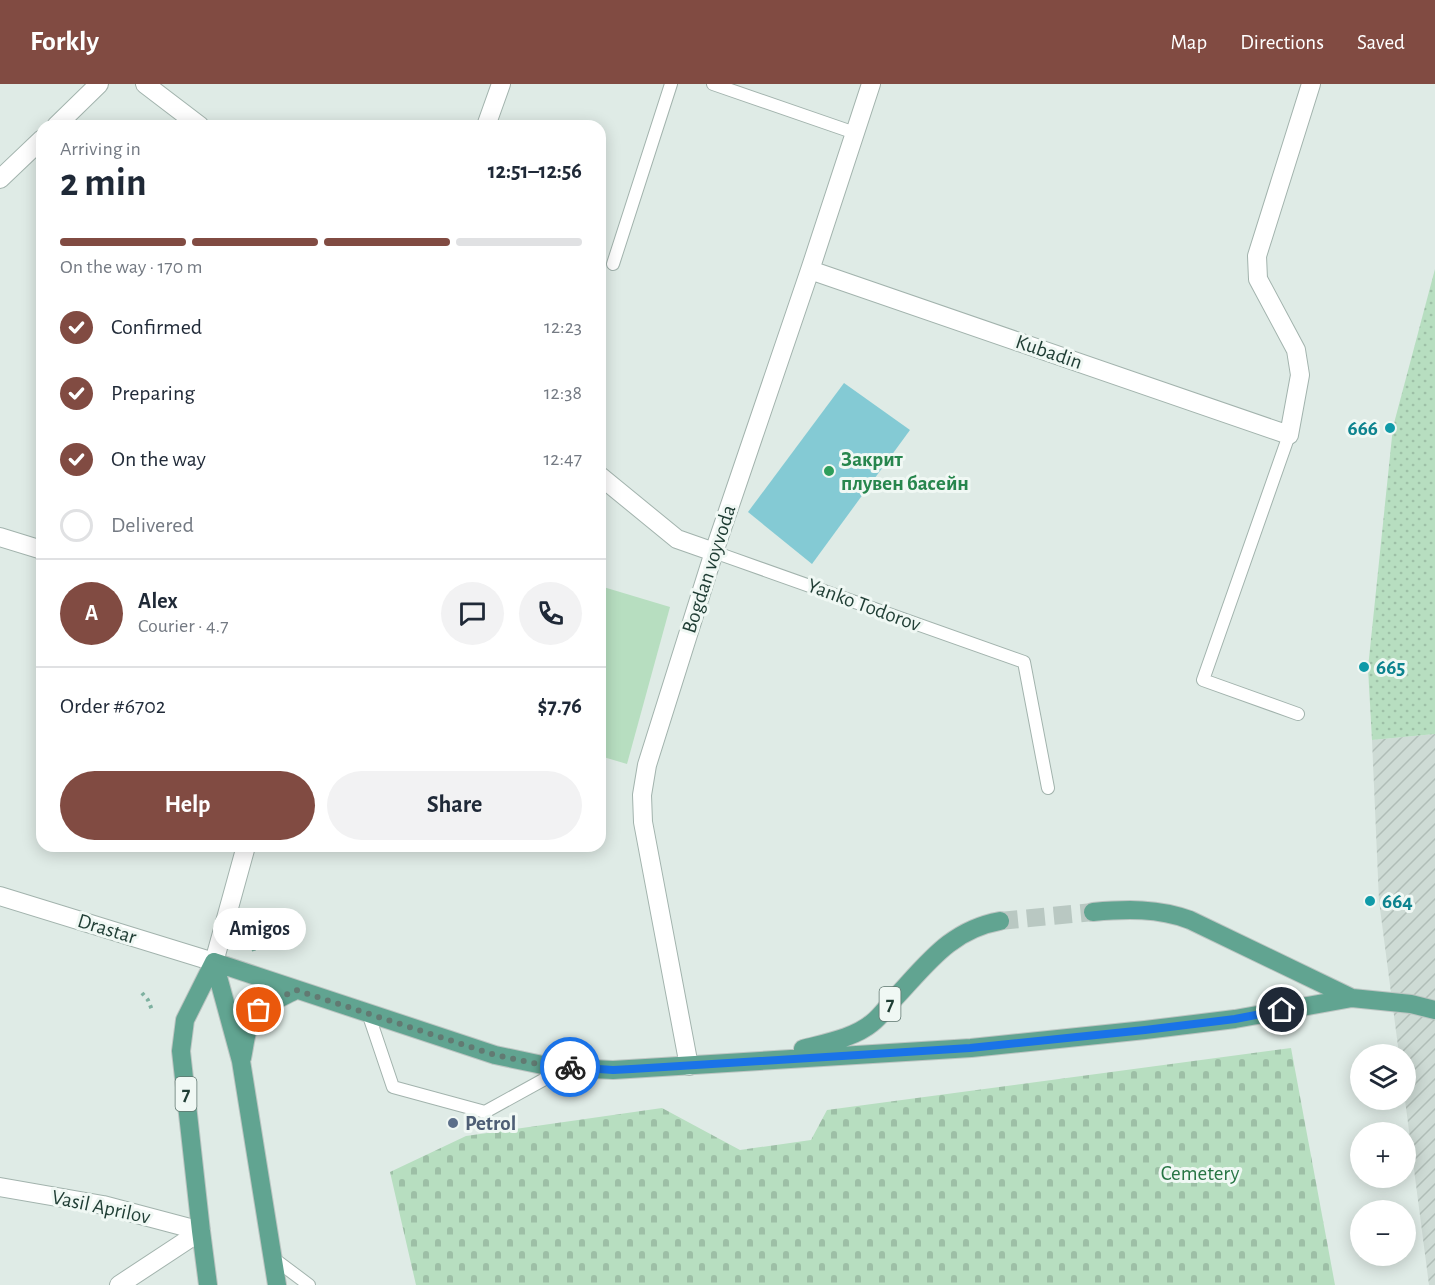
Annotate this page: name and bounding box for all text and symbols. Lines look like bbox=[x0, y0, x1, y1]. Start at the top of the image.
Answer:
text: Forkly bbox=[30, 28, 99, 56]
text: Map bbox=[1171, 32, 1207, 53]
text: Directions bbox=[1240, 32, 1324, 53]
text: Saved bbox=[1357, 32, 1405, 53]
text: Arriving in bbox=[60, 139, 141, 159]
text: 12:51–12:56 bbox=[488, 160, 582, 182]
text: 2 min bbox=[60, 164, 147, 203]
text: On the way · 170 m bbox=[60, 257, 203, 277]
icon: check bbox=[60, 311, 93, 344]
text: Confirmed bbox=[111, 316, 202, 338]
text: 12:23 bbox=[544, 317, 582, 337]
street label: Kubadin bbox=[1013, 331, 1085, 373]
icon: check bbox=[60, 377, 93, 410]
text: Preparing bbox=[111, 382, 195, 404]
text: 12:38 bbox=[544, 383, 582, 403]
place label: 666 bbox=[1348, 418, 1378, 439]
marker: 666 bbox=[1383, 421, 1397, 435]
icon: check bbox=[60, 443, 93, 476]
text: On the way bbox=[111, 448, 206, 470]
text: 12:47 bbox=[543, 449, 582, 469]
place label: Закрит плувен басейн bbox=[841, 449, 969, 494]
marker: Закрит плувен басейн bbox=[822, 464, 836, 478]
street label: Bogdan voyvoda bbox=[678, 502, 740, 636]
text: Delivered bbox=[111, 514, 194, 536]
street label: Yanko Todorov bbox=[805, 575, 924, 635]
button: chat bbox=[441, 582, 504, 645]
button: phone bbox=[519, 582, 582, 645]
text: Alex bbox=[138, 590, 178, 612]
text: A bbox=[85, 602, 98, 624]
text: Courier · 4.7 bbox=[138, 616, 229, 636]
place label: 665 bbox=[1376, 657, 1405, 678]
marker: 665 bbox=[1357, 660, 1371, 674]
text: Order #6702 bbox=[60, 695, 166, 717]
text: $7.76 bbox=[537, 695, 582, 717]
button: Help bbox=[60, 771, 315, 840]
button: Share bbox=[327, 771, 582, 840]
place label: 664 bbox=[1382, 891, 1413, 912]
marker: 664 bbox=[1363, 894, 1377, 908]
callout: Amigos bbox=[212, 908, 306, 950]
street label: Drastar bbox=[75, 910, 139, 948]
text: Amigos bbox=[229, 919, 290, 939]
pin bbox=[233, 984, 284, 1035]
pin bbox=[1256, 984, 1307, 1035]
road number: 7 bbox=[880, 987, 900, 1021]
icon: bag bbox=[242, 993, 275, 1026]
icon: home bbox=[1265, 993, 1298, 1026]
courier bbox=[540, 1037, 600, 1097]
map controls bbox=[1350, 1044, 1416, 1266]
button: layers bbox=[1350, 1044, 1416, 1110]
icon: bike bbox=[554, 1051, 587, 1084]
road number: 7 bbox=[176, 1077, 196, 1111]
place label: Petrol bbox=[465, 1113, 516, 1134]
marker: Petrol bbox=[446, 1116, 460, 1130]
button: + bbox=[1350, 1122, 1416, 1188]
park label: Cemetery bbox=[1161, 1163, 1239, 1184]
street label: Vasil Aprilov bbox=[50, 1186, 152, 1228]
button: − bbox=[1350, 1200, 1416, 1266]

